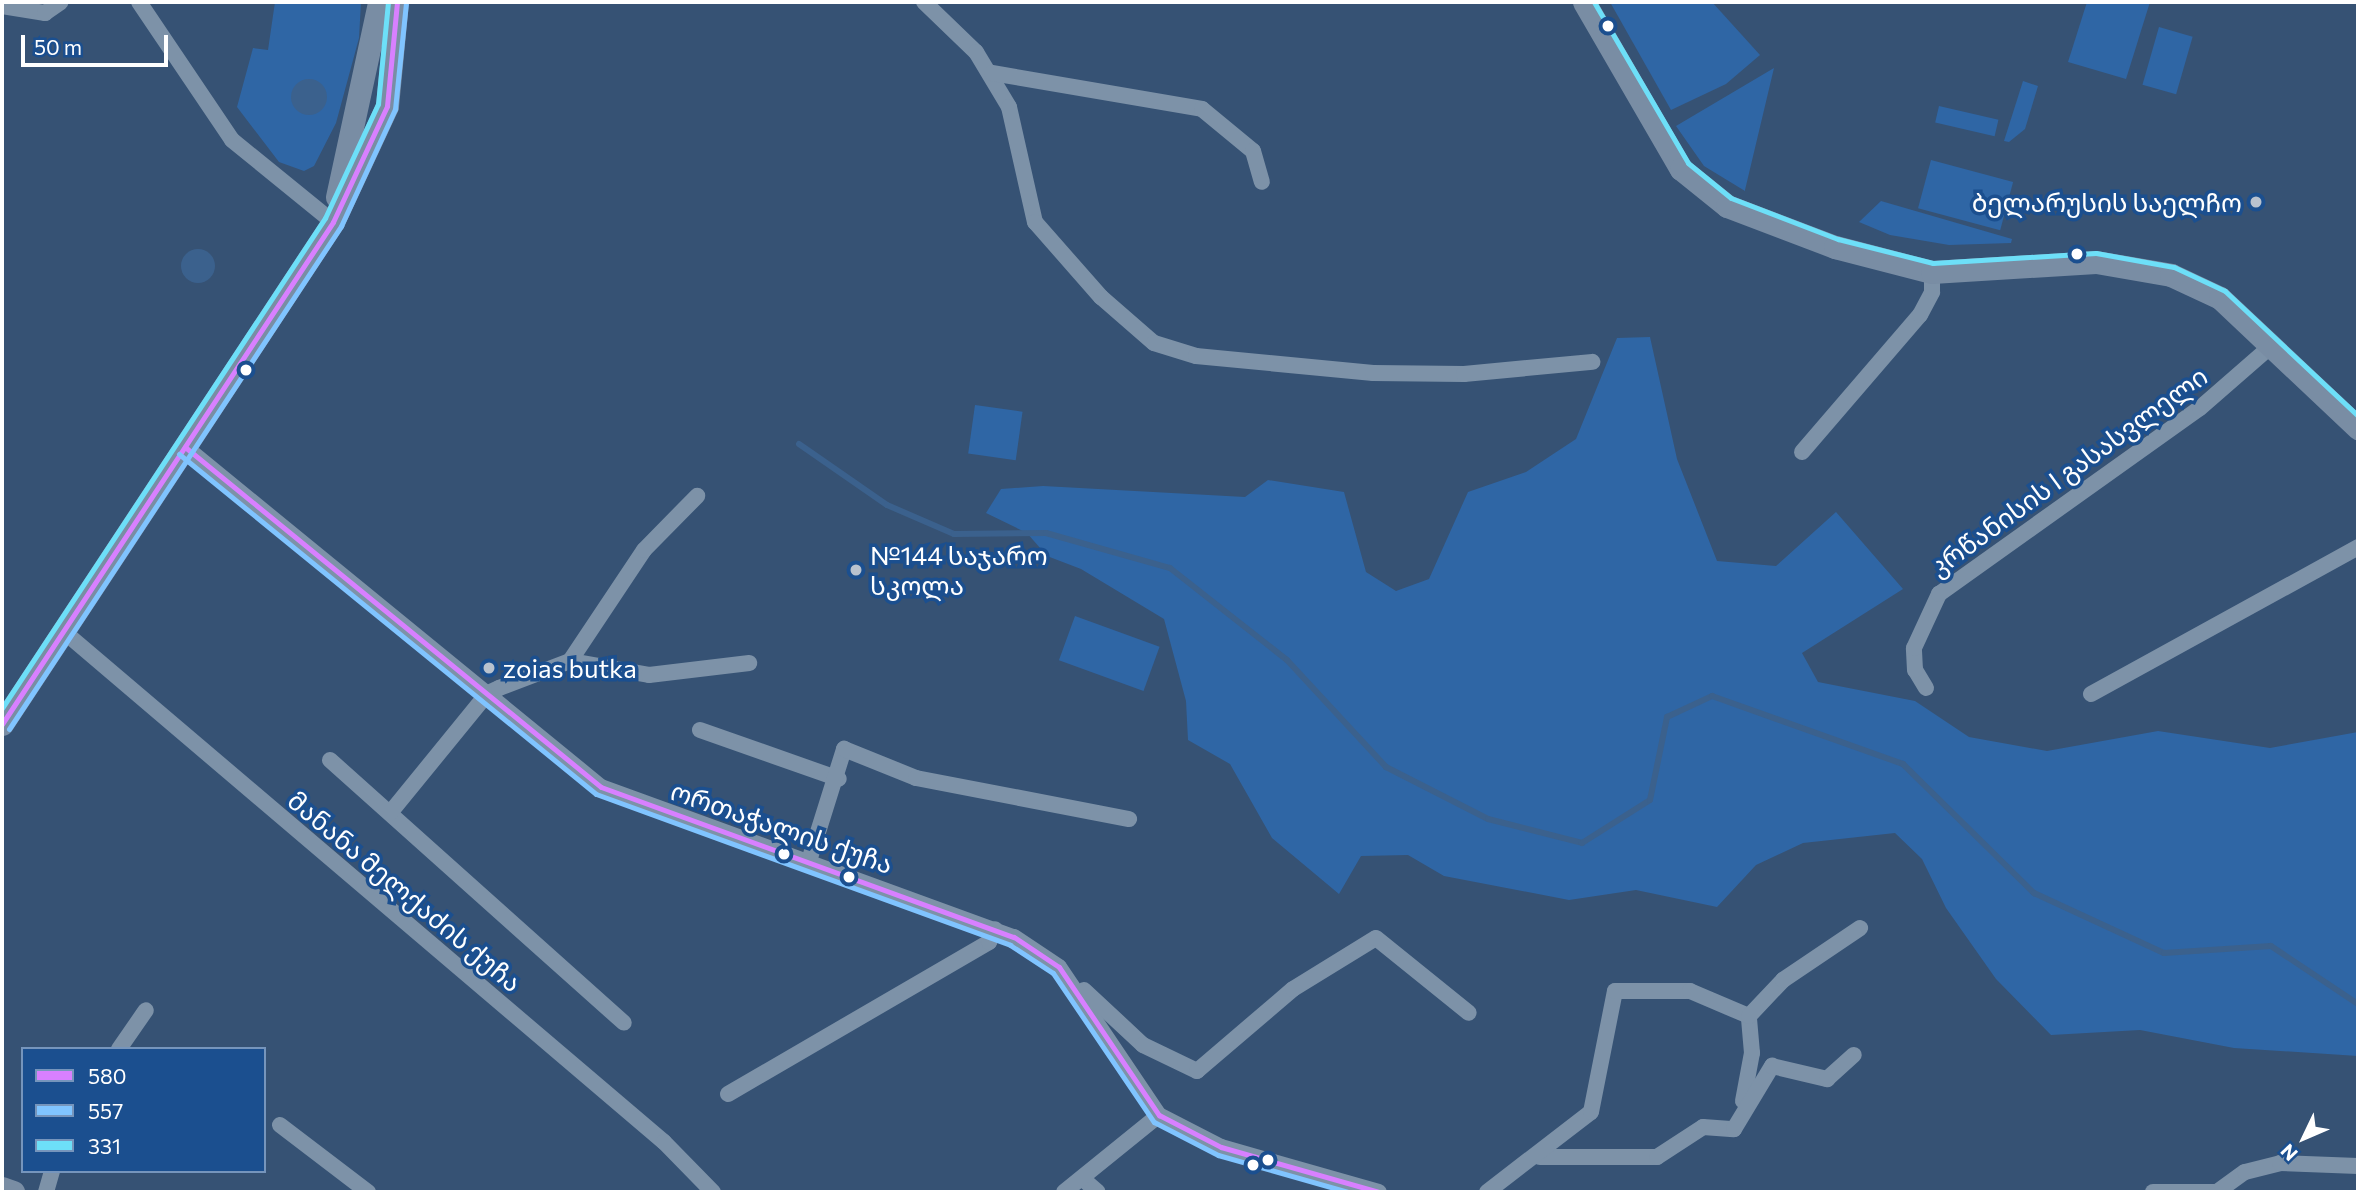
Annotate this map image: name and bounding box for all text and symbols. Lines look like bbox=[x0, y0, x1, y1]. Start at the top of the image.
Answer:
unlabelled marker bbox=[1601, 19, 1615, 33]
scale bar bbox=[24, 21, 172, 65]
text: 50 m bbox=[34, 34, 82, 59]
place label: ბელარუსის საელჩო bbox=[1972, 186, 2242, 218]
marker: ბელარუსის საელჩო bbox=[2248, 194, 2264, 210]
unlabelled marker bbox=[2070, 247, 2084, 261]
street label: კრწანისის I გასასვლელი bbox=[1923, 360, 2213, 582]
unlabelled marker bbox=[239, 363, 253, 377]
place label: №144 საჯარო სკოლა bbox=[870, 539, 1048, 600]
marker: №144 საჯარო სკოლა bbox=[848, 562, 864, 578]
place label: zoias butka bbox=[503, 652, 637, 684]
marker: zoias butka bbox=[481, 660, 497, 676]
street label: ორთაჭალის ქუჩა bbox=[667, 774, 897, 880]
street label: მანანა მელქაძის ქუჩა bbox=[282, 784, 528, 998]
unlabelled marker bbox=[777, 847, 791, 861]
unlabelled marker bbox=[842, 870, 856, 884]
legend bbox=[21, 1047, 266, 1173]
text: 580 bbox=[88, 1063, 127, 1088]
text: 557 bbox=[88, 1098, 123, 1123]
north arrow bbox=[2269, 1103, 2339, 1173]
text: 331 bbox=[88, 1133, 121, 1158]
text: N bbox=[2275, 1140, 2302, 1166]
unlabelled marker bbox=[1261, 1153, 1275, 1167]
unlabelled marker bbox=[1246, 1158, 1260, 1172]

